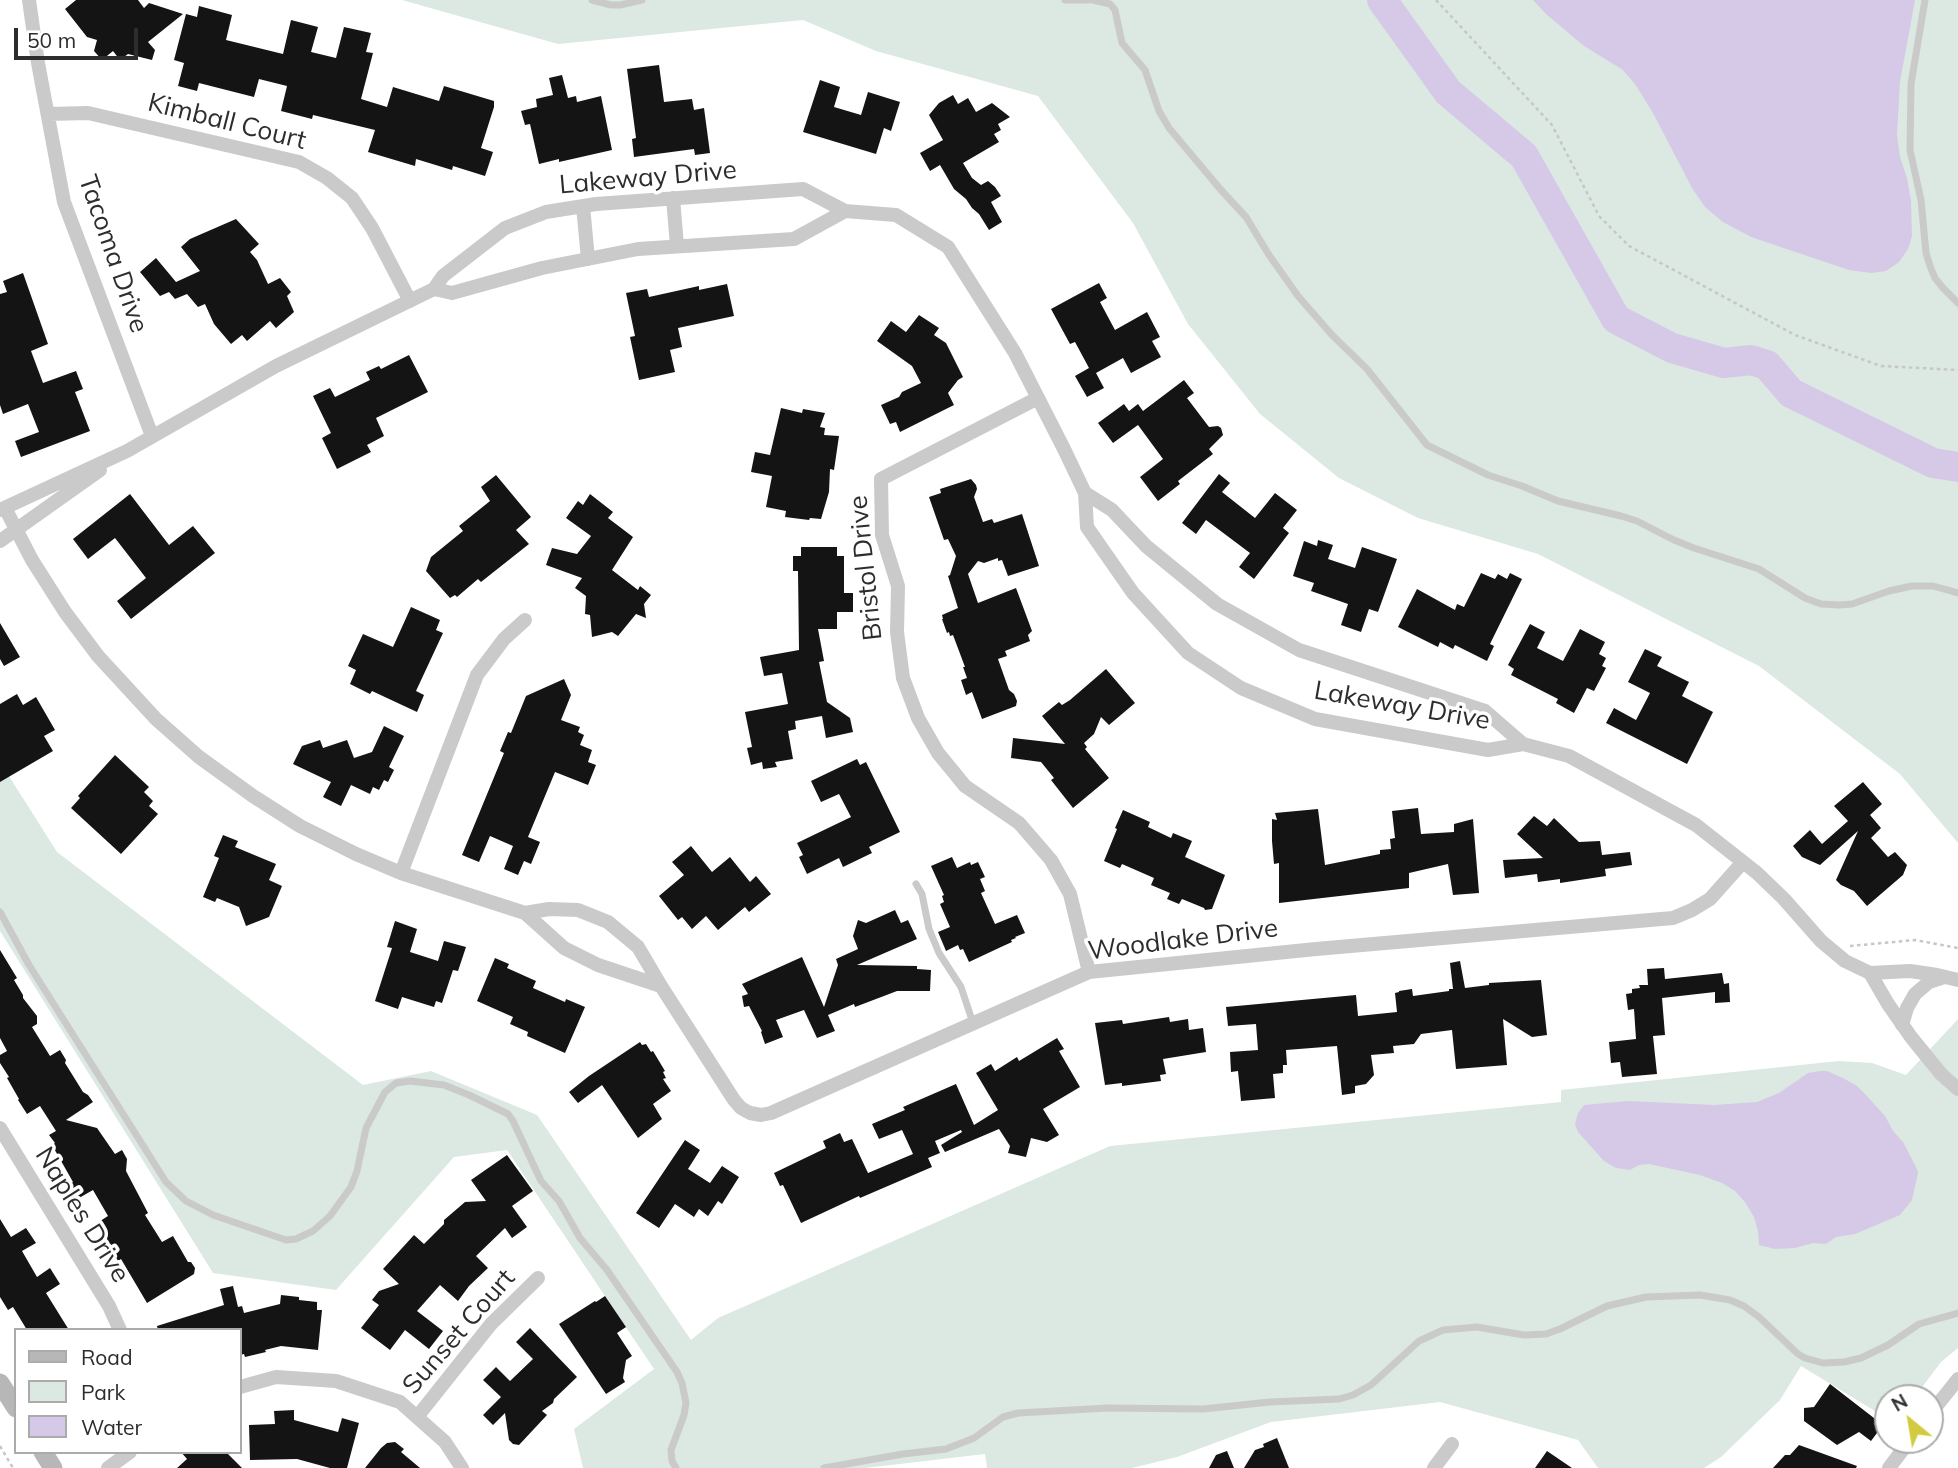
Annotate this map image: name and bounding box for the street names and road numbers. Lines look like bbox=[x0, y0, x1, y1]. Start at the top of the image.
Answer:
street label: Kimball Court bbox=[145, 87, 309, 157]
street label: Lakeway Drive bbox=[558, 155, 738, 201]
street label: Tacoma Drive bbox=[71, 171, 155, 337]
street label: Bristol Drive bbox=[843, 494, 889, 642]
street label: Lakeway Drive bbox=[1312, 675, 1492, 737]
street label: Woodlake Drive bbox=[1086, 913, 1280, 967]
street label: Naples Drive bbox=[28, 1142, 136, 1288]
street label: Sunset Court bbox=[396, 1263, 522, 1401]

